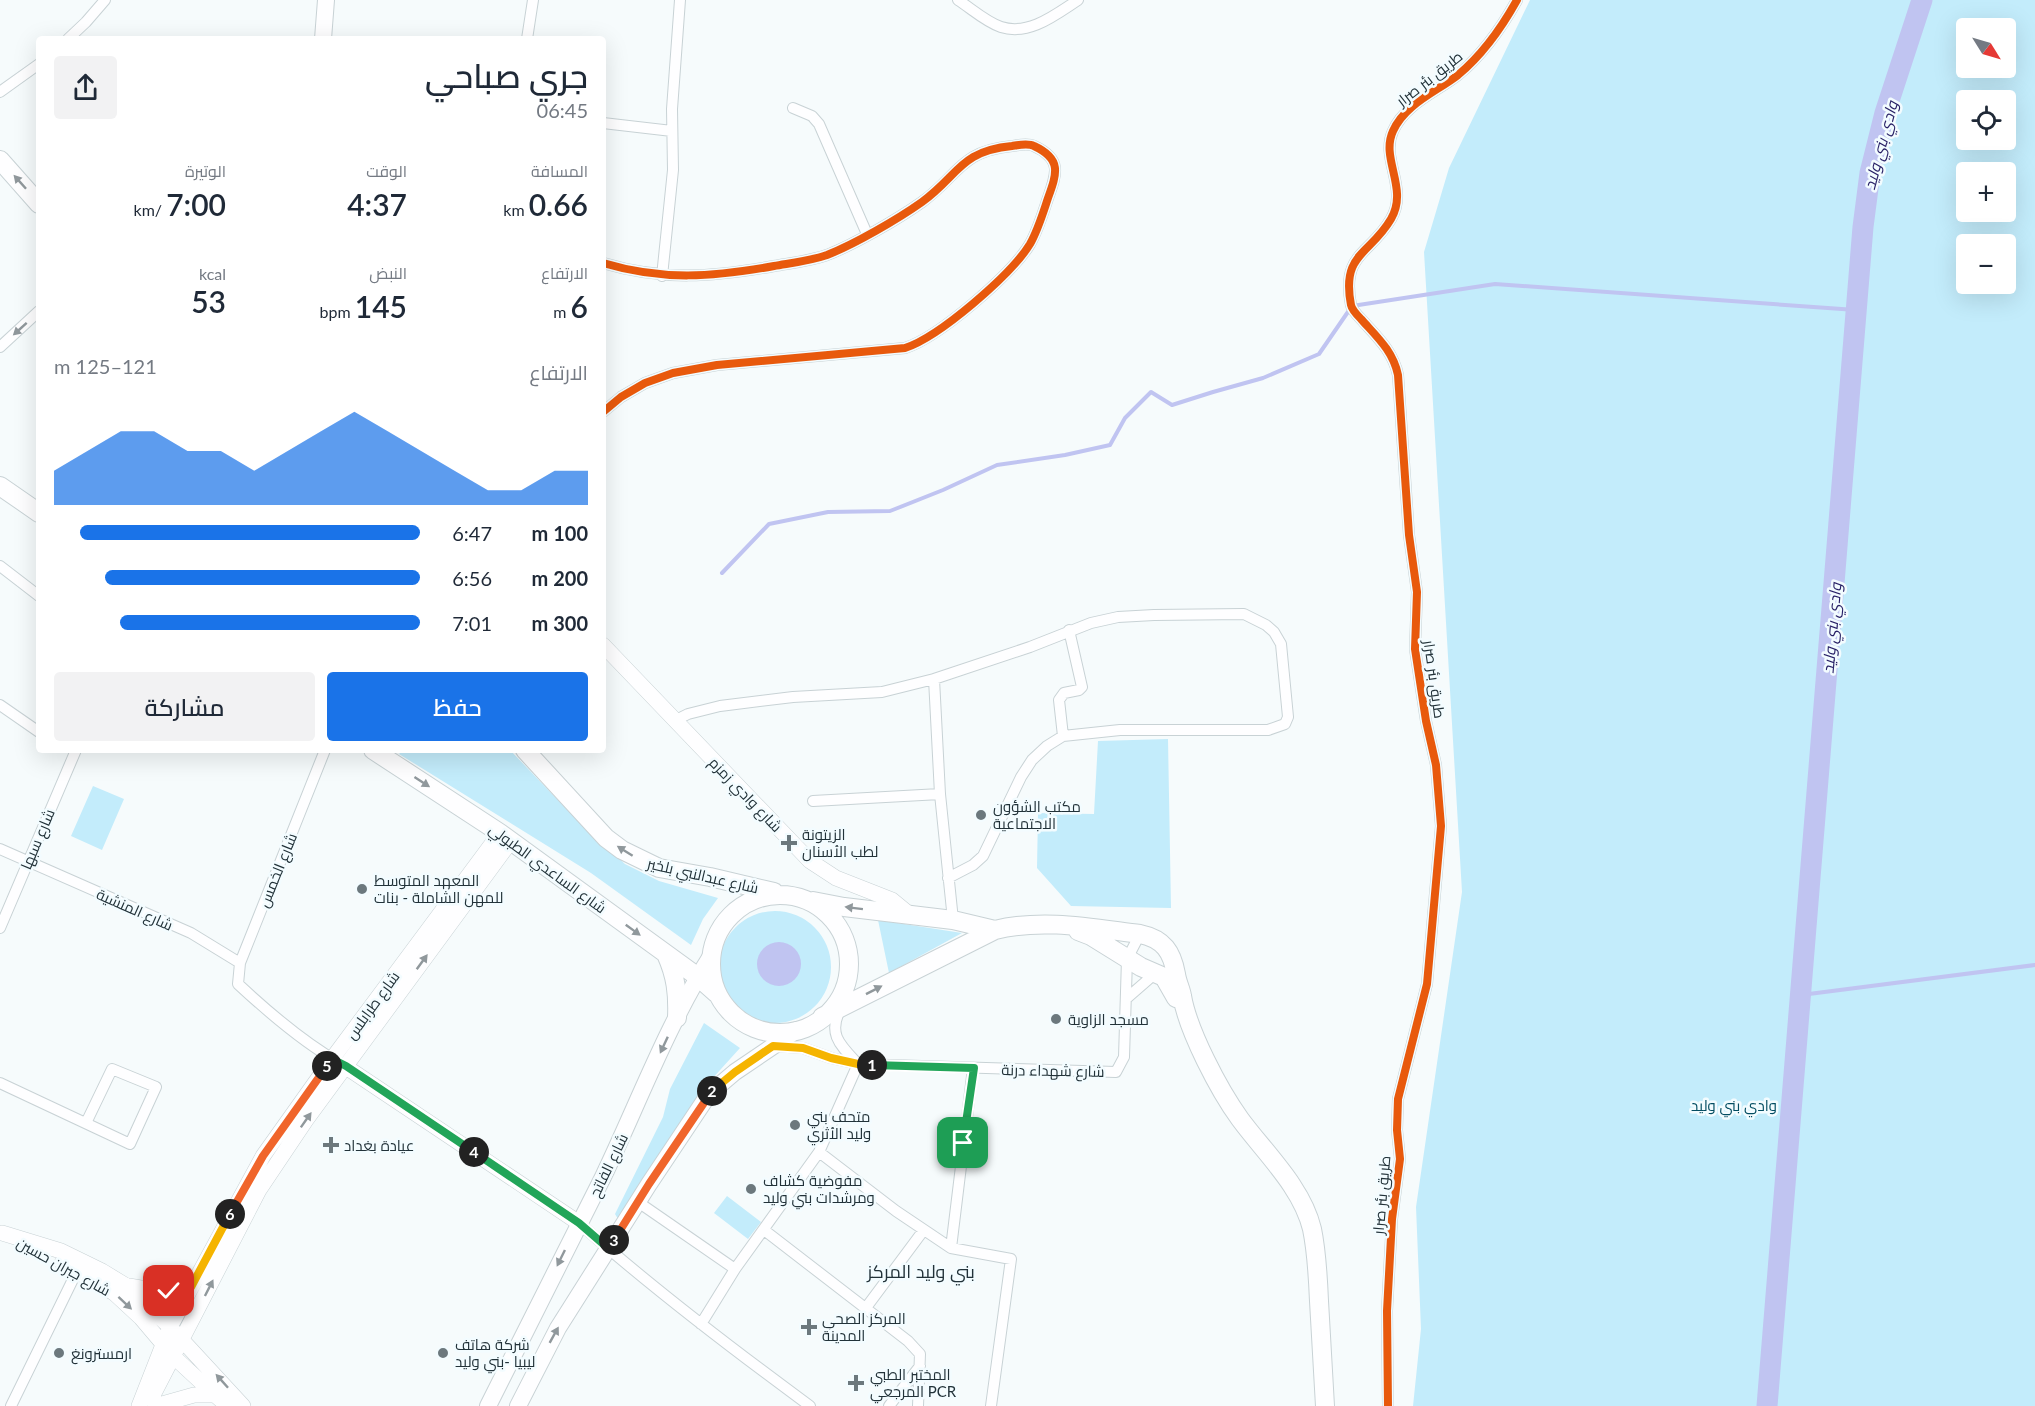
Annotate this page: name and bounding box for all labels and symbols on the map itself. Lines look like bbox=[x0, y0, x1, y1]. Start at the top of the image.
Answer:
north arrow bbox=[1956, 18, 2016, 78]
street label: طريق بئر صرار bbox=[1391, 47, 1467, 112]
water label: وادي بني وليد bbox=[1859, 97, 1905, 192]
one-way arrow bbox=[13, 175, 27, 189]
one-way arrow bbox=[12, 322, 27, 336]
water label: وادي بني وليد bbox=[1818, 581, 1849, 675]
street label: طريق بئر صرار bbox=[1418, 638, 1449, 720]
street label: شارع وادي زمزم bbox=[703, 753, 786, 838]
one-way arrow bbox=[414, 776, 430, 787]
place label: مكتب الشؤون الاجتماعية bbox=[993, 797, 1081, 832]
street label: شارع سبها bbox=[16, 806, 61, 873]
marker: مكتب الشؤون الاجتماعية bbox=[974, 808, 988, 822]
street label: شارع الساعدي الطبولي bbox=[484, 819, 610, 920]
place label: الزيتونة لطب الأسنان bbox=[802, 825, 878, 862]
street label: شارع الخمس bbox=[254, 830, 303, 911]
marker: الزيتونة لطب الأسنان bbox=[780, 834, 798, 852]
one-way arrow bbox=[617, 846, 633, 857]
street label: شارع عبدالنبي بلخير bbox=[644, 853, 760, 900]
place label: المعهد المتوسط للمهن الشاملة - بنات bbox=[374, 871, 503, 908]
marker: المعهد المتوسط للمهن الشاملة - بنات bbox=[355, 882, 369, 896]
street label: شارع المنشية bbox=[93, 884, 176, 937]
one-way arrow bbox=[844, 903, 863, 913]
one-way arrow bbox=[624, 924, 640, 936]
one-way arrow bbox=[416, 955, 428, 971]
street label: شارع طرابلس bbox=[341, 967, 405, 1044]
one-way arrow bbox=[866, 985, 883, 995]
place label: مسجد الزاوية bbox=[1068, 1010, 1149, 1029]
marker: مسجد الزاوية bbox=[1049, 1012, 1063, 1026]
one-way arrow bbox=[660, 1036, 669, 1053]
pin: 1 bbox=[857, 1050, 887, 1080]
pin: 5 bbox=[312, 1051, 342, 1081]
street label: شارع شهداء درنة bbox=[1001, 1060, 1105, 1083]
pin: 2 bbox=[697, 1076, 727, 1106]
park label: وادي بني وليد bbox=[1691, 1096, 1777, 1118]
place label: متحف بني وليد الأثري bbox=[807, 1107, 871, 1146]
one-way arrow bbox=[300, 1112, 312, 1127]
pin bbox=[937, 1117, 988, 1168]
marker: متحف بني وليد الأثري bbox=[788, 1118, 802, 1132]
street label: شارع الفاتح bbox=[585, 1130, 634, 1201]
marker: عيادة بغداد bbox=[322, 1136, 340, 1154]
place label: عيادة بغداد bbox=[344, 1136, 414, 1154]
pin: 4 bbox=[459, 1137, 489, 1167]
street label: طريق بئر صرار bbox=[1368, 1155, 1395, 1236]
place label: مفوضية كشاف ومرشدات بني وليد bbox=[763, 1171, 875, 1210]
marker: مفوضية كشاف ومرشدات بني وليد bbox=[744, 1182, 758, 1196]
pin: 6 bbox=[215, 1199, 245, 1229]
pin: 3 bbox=[599, 1225, 629, 1255]
street label: شارع جبران حسين bbox=[13, 1233, 114, 1302]
one-way arrow bbox=[557, 1250, 566, 1267]
district label: بني وليد المركز bbox=[866, 1260, 975, 1286]
pin bbox=[143, 1265, 194, 1316]
one-way arrow bbox=[204, 1279, 214, 1296]
one-way arrow bbox=[117, 1296, 132, 1309]
place label: المركز الصحي المدينة bbox=[822, 1309, 906, 1344]
marker: المركز الصحي المدينة bbox=[800, 1318, 818, 1336]
one-way arrow bbox=[549, 1327, 559, 1344]
place label: شركة هاتف ليبيا -بني وليد bbox=[455, 1335, 535, 1374]
place label: ارمسترونغ bbox=[71, 1344, 132, 1365]
marker: ارمسترونغ bbox=[52, 1346, 66, 1360]
marker: شركة هاتف ليبيا -بني وليد bbox=[436, 1346, 450, 1360]
place label: المختبر الطبي المرجعي PCR bbox=[870, 1365, 957, 1404]
one-way arrow bbox=[215, 1374, 229, 1389]
marker: المختبر الطبي المرجعي PCR bbox=[847, 1374, 865, 1392]

